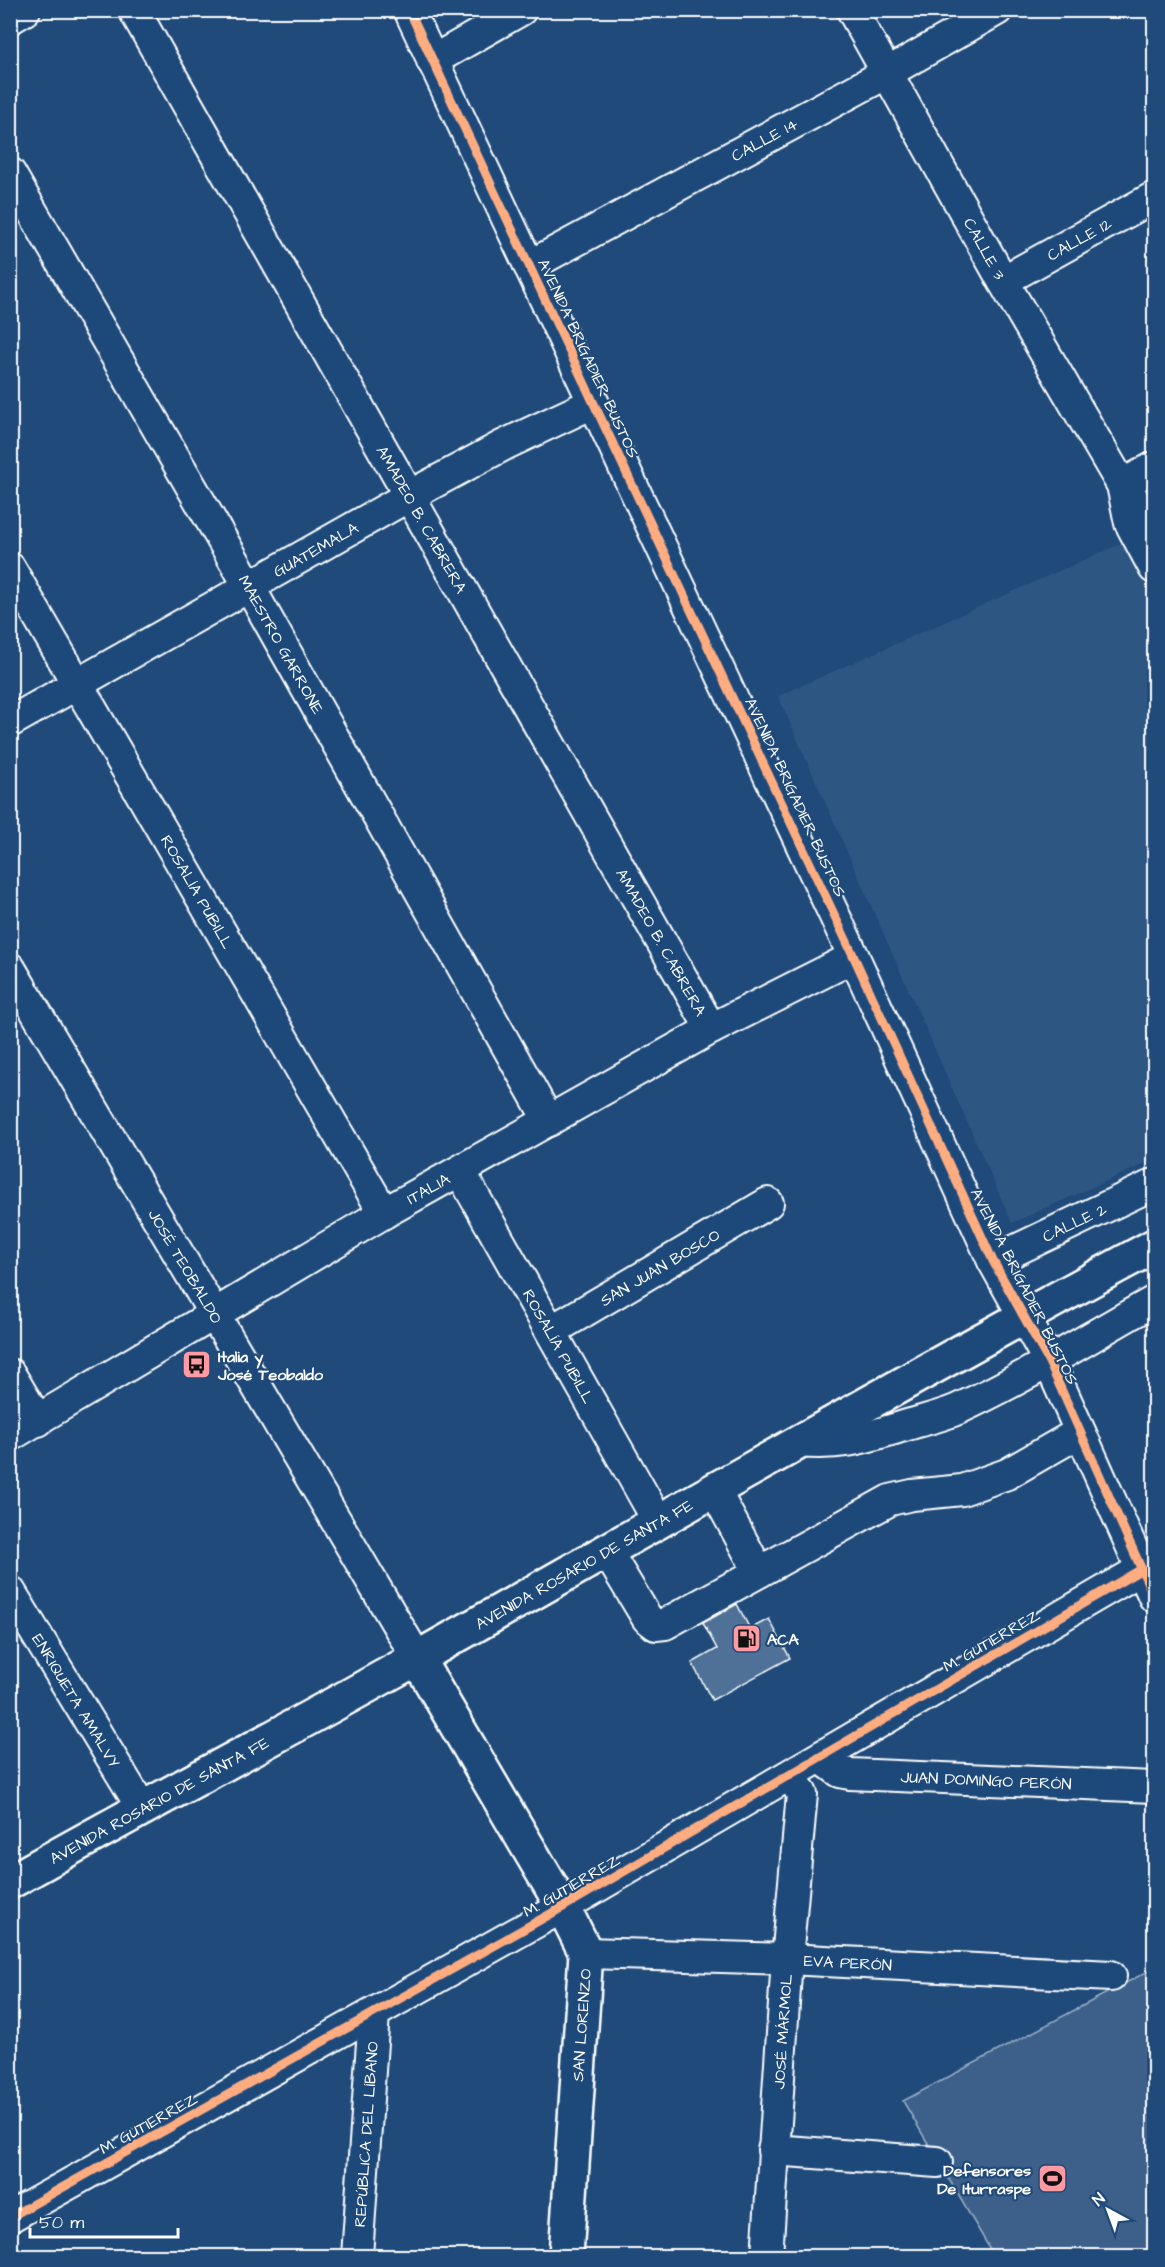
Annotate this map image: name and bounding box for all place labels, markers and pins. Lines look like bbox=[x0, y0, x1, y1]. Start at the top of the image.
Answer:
place label: Italia y José Teobaldo bbox=[217, 1346, 324, 1386]
bus stop icon: Italia y José Teobaldo bbox=[181, 1349, 213, 1381]
fuel station icon: ACA bbox=[730, 1623, 762, 1655]
place label: ACA bbox=[767, 1629, 800, 1651]
place label: Defensores De Iturraspe bbox=[937, 2160, 1031, 2200]
sports icon: Defensores De Iturraspe bbox=[1036, 2163, 1068, 2195]

